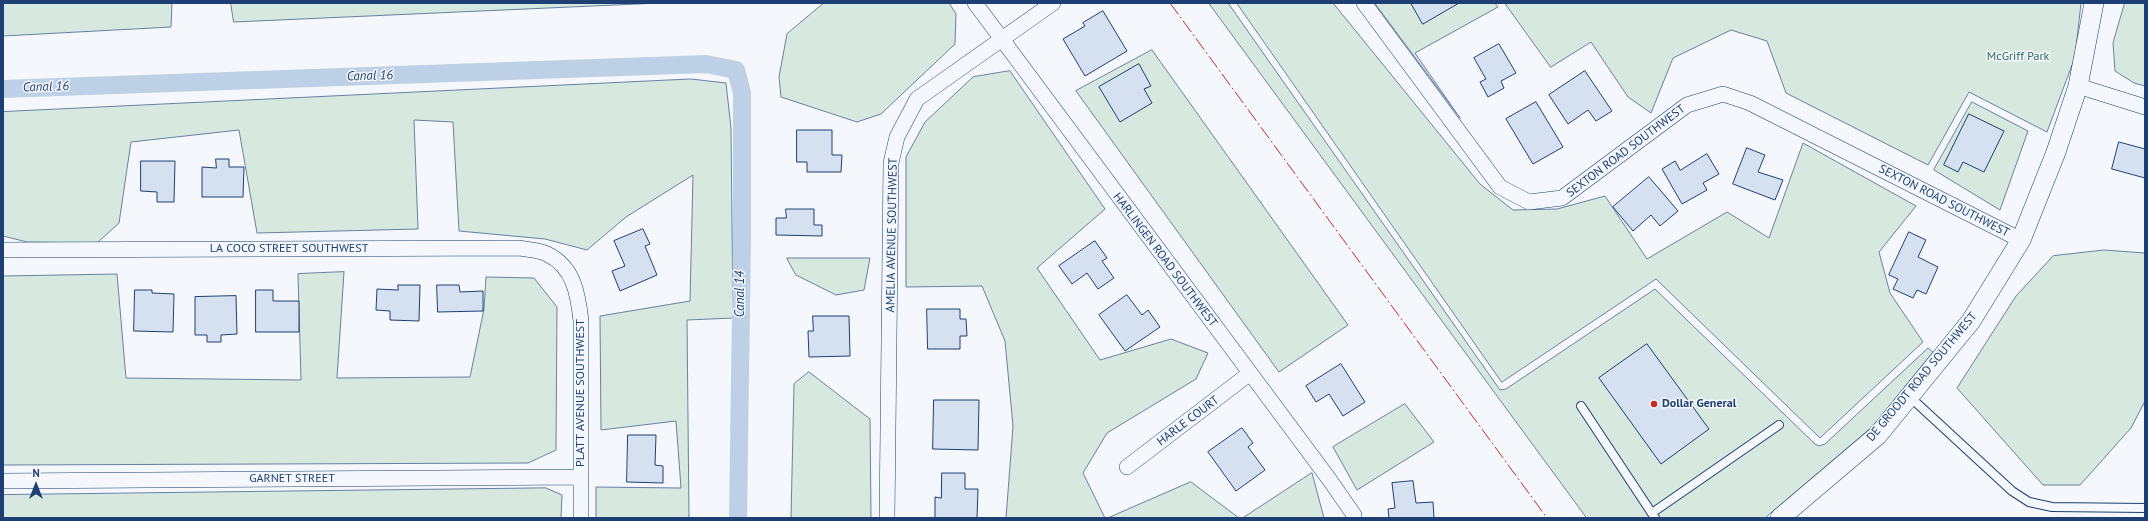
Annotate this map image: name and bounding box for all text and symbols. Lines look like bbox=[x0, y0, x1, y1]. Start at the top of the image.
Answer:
park label: McGriff Park bbox=[1987, 50, 2049, 64]
water label: Canal 16 bbox=[346, 67, 394, 85]
water label: Canal 16 bbox=[22, 78, 70, 96]
street label: SEXTON ROAD SOUTHWEST bbox=[1564, 102, 1688, 200]
street label: AMELIA AVENUE SOUTHWEST bbox=[883, 158, 901, 312]
street label: SEXTON ROAD SOUTHWEST bbox=[1876, 162, 2012, 240]
street label: HARLINGEN ROAD SOUTHWEST bbox=[1110, 190, 1220, 330]
street label: LA COCO STREET SOUTHWEST bbox=[210, 242, 368, 256]
water label: Canal 14 bbox=[732, 271, 748, 317]
street label: DE GROODT ROAD SOUTHWEST bbox=[1864, 310, 1980, 444]
street label: PLATT AVENUE SOUTHWEST bbox=[574, 319, 588, 467]
street label: HARLE COURT bbox=[1154, 393, 1222, 449]
place label: Dollar General bbox=[1662, 397, 1736, 411]
marker: Dollar General bbox=[1649, 399, 1659, 409]
north arrow bbox=[16, 465, 56, 505]
text: N bbox=[32, 466, 40, 480]
street label: GARNET STREET bbox=[249, 472, 335, 486]

